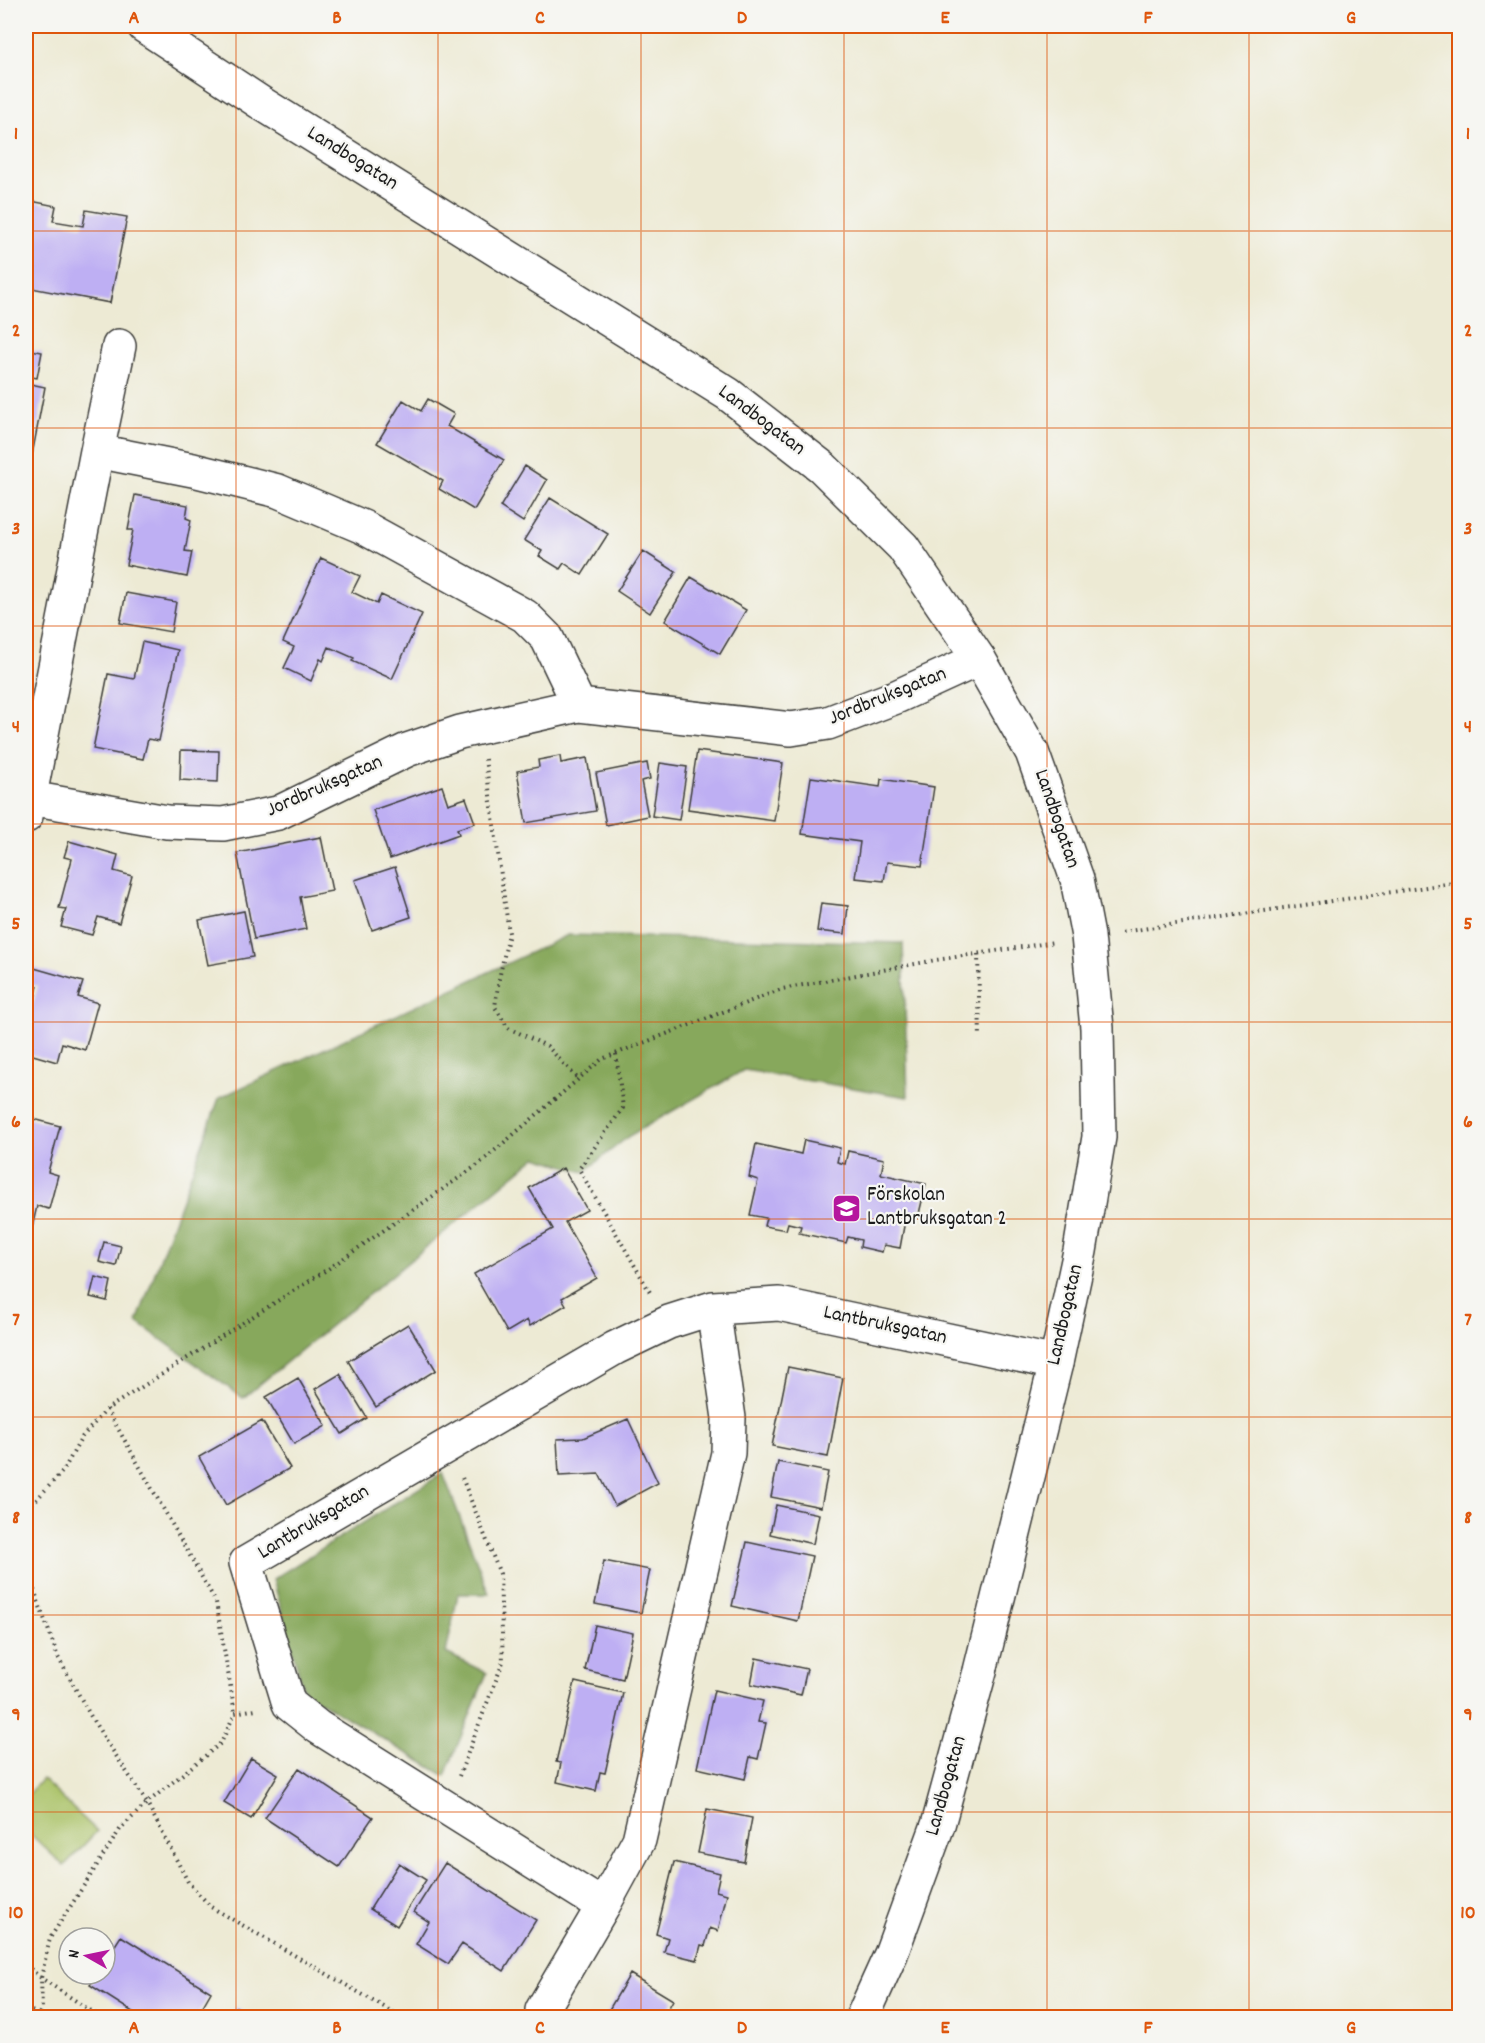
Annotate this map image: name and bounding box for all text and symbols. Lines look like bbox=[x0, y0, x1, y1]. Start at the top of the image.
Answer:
text: A bbox=[129, 5, 140, 33]
text: B bbox=[332, 5, 342, 33]
text: C bbox=[535, 5, 545, 33]
text: D bbox=[737, 5, 748, 33]
text: E bbox=[940, 5, 950, 33]
text: F bbox=[1144, 5, 1154, 33]
text: G bbox=[1346, 5, 1356, 33]
street label: Landbogatan bbox=[300, 119, 404, 199]
text: 1 bbox=[14, 121, 18, 149]
text: 1 bbox=[1466, 121, 1470, 149]
text: 2 bbox=[12, 318, 20, 346]
text: 2 bbox=[1464, 318, 1472, 346]
street label: Landbogatan bbox=[711, 378, 811, 464]
text: 3 bbox=[12, 516, 20, 544]
text: 3 bbox=[1464, 516, 1472, 544]
street label: Jordbruksgatan bbox=[825, 660, 951, 734]
text: 4 bbox=[12, 714, 20, 742]
text: 4 bbox=[1464, 714, 1472, 742]
street label: Jordbruksgatan bbox=[262, 748, 388, 826]
street label: Landbogatan bbox=[1025, 766, 1087, 872]
text: 5 bbox=[11, 911, 21, 939]
text: 5 bbox=[1463, 911, 1473, 939]
text: 6 bbox=[11, 1109, 21, 1137]
text: 6 bbox=[1463, 1109, 1473, 1137]
place label: Förskolan Lantbruksgatan 2 bbox=[867, 1181, 1007, 1235]
school or university icon: Förskolan Lantbruksgatan 2 bbox=[830, 1192, 862, 1224]
street label: Landbogatan bbox=[1040, 1262, 1092, 1368]
street label: Lantbruksgatan bbox=[820, 1298, 950, 1354]
text: 7 bbox=[12, 1307, 20, 1335]
text: 7 bbox=[1464, 1307, 1472, 1335]
street label: Lantbruksgatan bbox=[252, 1478, 376, 1568]
text: 8 bbox=[12, 1505, 20, 1533]
text: 8 bbox=[1464, 1505, 1472, 1533]
text: 9 bbox=[11, 1702, 21, 1730]
text: 9 bbox=[1463, 1702, 1473, 1730]
street label: Landbogatan bbox=[918, 1732, 976, 1840]
text: 10 bbox=[8, 1900, 24, 1928]
text: 10 bbox=[1460, 1900, 1476, 1928]
north arrow bbox=[57, 1926, 117, 1986]
text: N bbox=[63, 1948, 87, 1960]
text: A bbox=[129, 2015, 140, 2043]
text: B bbox=[332, 2015, 342, 2043]
text: C bbox=[535, 2015, 545, 2043]
text: D bbox=[737, 2015, 748, 2043]
text: E bbox=[940, 2015, 950, 2043]
text: F bbox=[1144, 2015, 1154, 2043]
text: G bbox=[1346, 2015, 1356, 2043]

